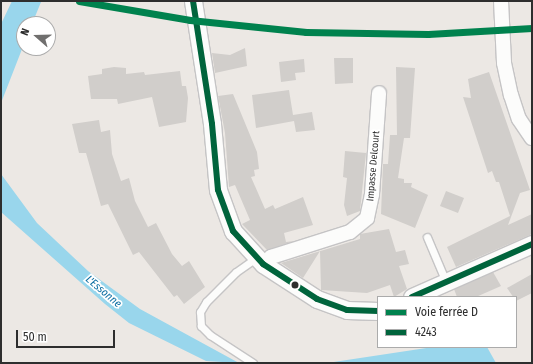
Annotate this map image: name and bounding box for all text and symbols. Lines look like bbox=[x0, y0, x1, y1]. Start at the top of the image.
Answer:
north arrow bbox=[16, 16, 56, 56]
text: N bbox=[18, 27, 32, 37]
street label: Impasse Delcourt bbox=[365, 130, 383, 202]
water label: L'Essonne bbox=[82, 273, 124, 311]
unlabelled marker bbox=[290, 280, 300, 290]
legend bbox=[377, 296, 517, 348]
text: Voie ferrée D bbox=[415, 305, 478, 319]
scale bar bbox=[18, 322, 117, 348]
text: 4243 bbox=[415, 325, 437, 339]
text: 50 m bbox=[23, 330, 47, 344]

